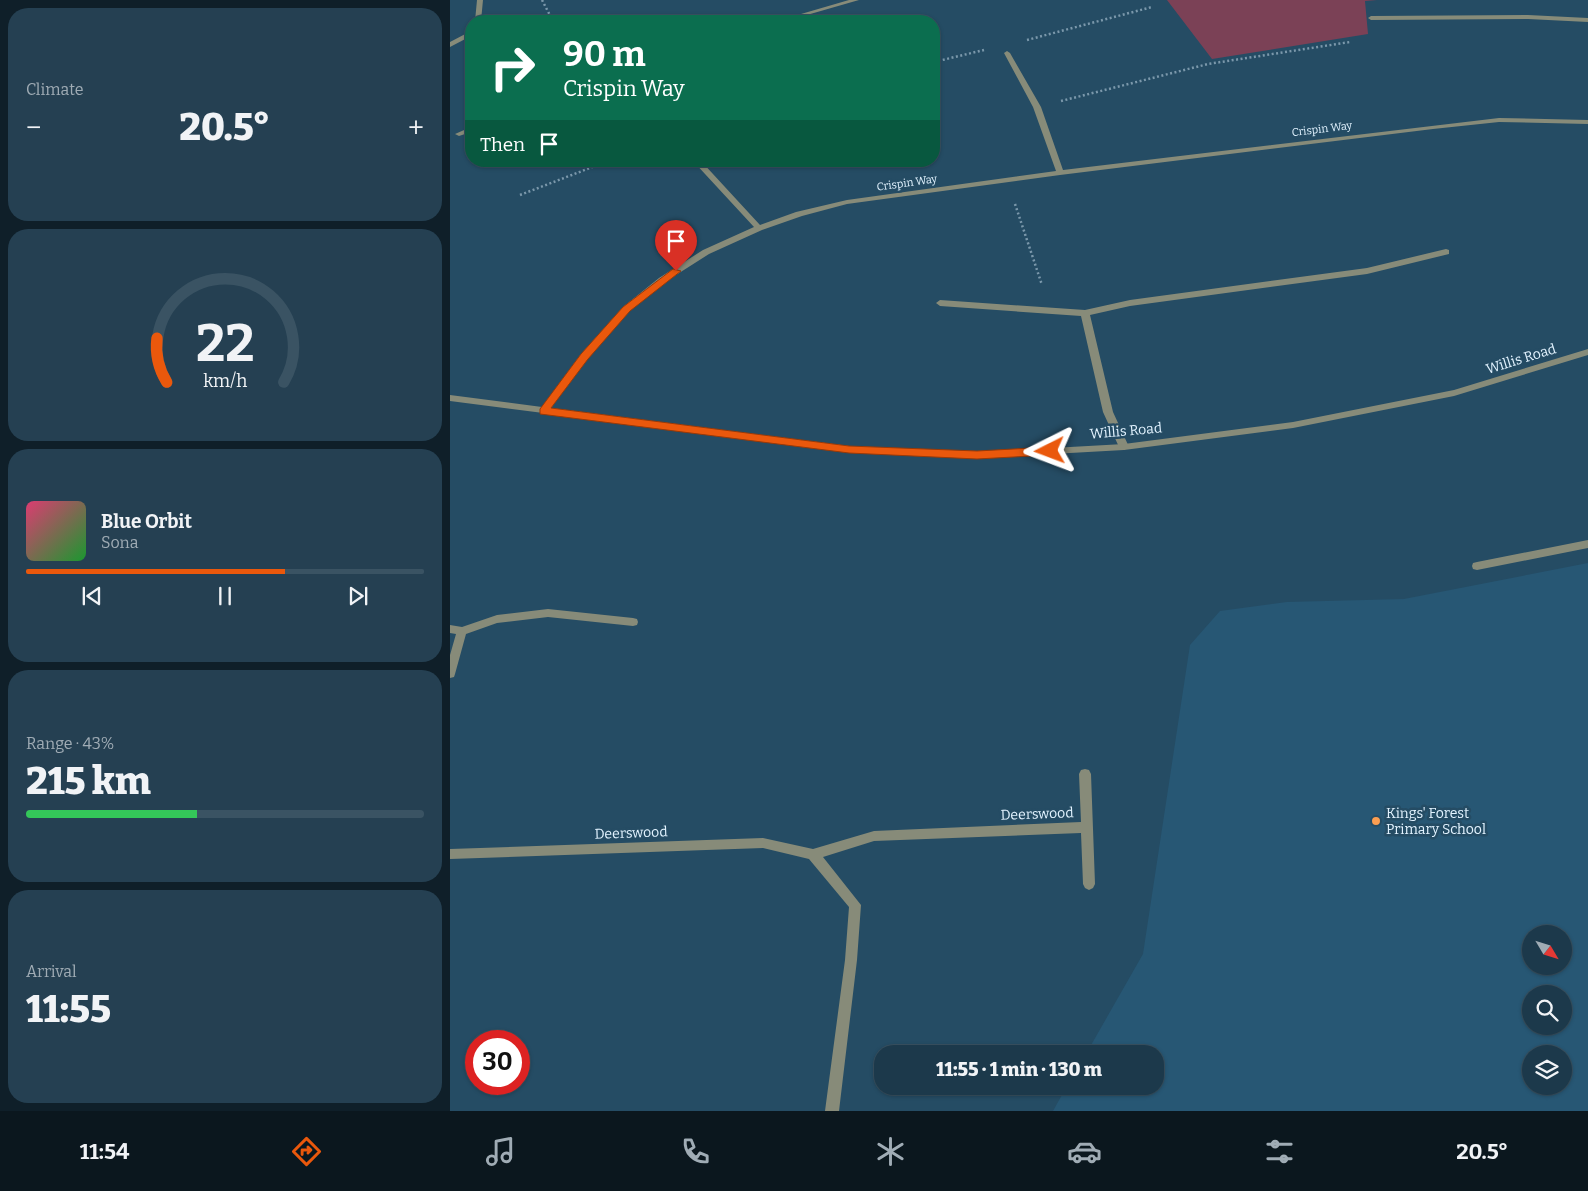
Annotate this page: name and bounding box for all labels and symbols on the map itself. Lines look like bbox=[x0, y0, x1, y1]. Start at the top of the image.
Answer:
street label: Crispin Way bbox=[1291, 119, 1353, 139]
street label: Crispin Way bbox=[876, 172, 938, 194]
pin bbox=[655, 220, 697, 271]
street label: Willis Road bbox=[1484, 340, 1558, 378]
street label: Willis Road bbox=[1089, 419, 1163, 443]
position arrow bbox=[1023, 424, 1075, 476]
street label: Deerswood bbox=[1000, 804, 1074, 824]
place label: Kings' Forest Primary School bbox=[1386, 805, 1486, 838]
marker: Kings' Forest Primary School bbox=[1370, 815, 1382, 827]
street label: Deerswood bbox=[594, 823, 668, 843]
north arrow bbox=[1522, 925, 1572, 975]
speed limit sign: 30 bbox=[465, 1030, 530, 1095]

